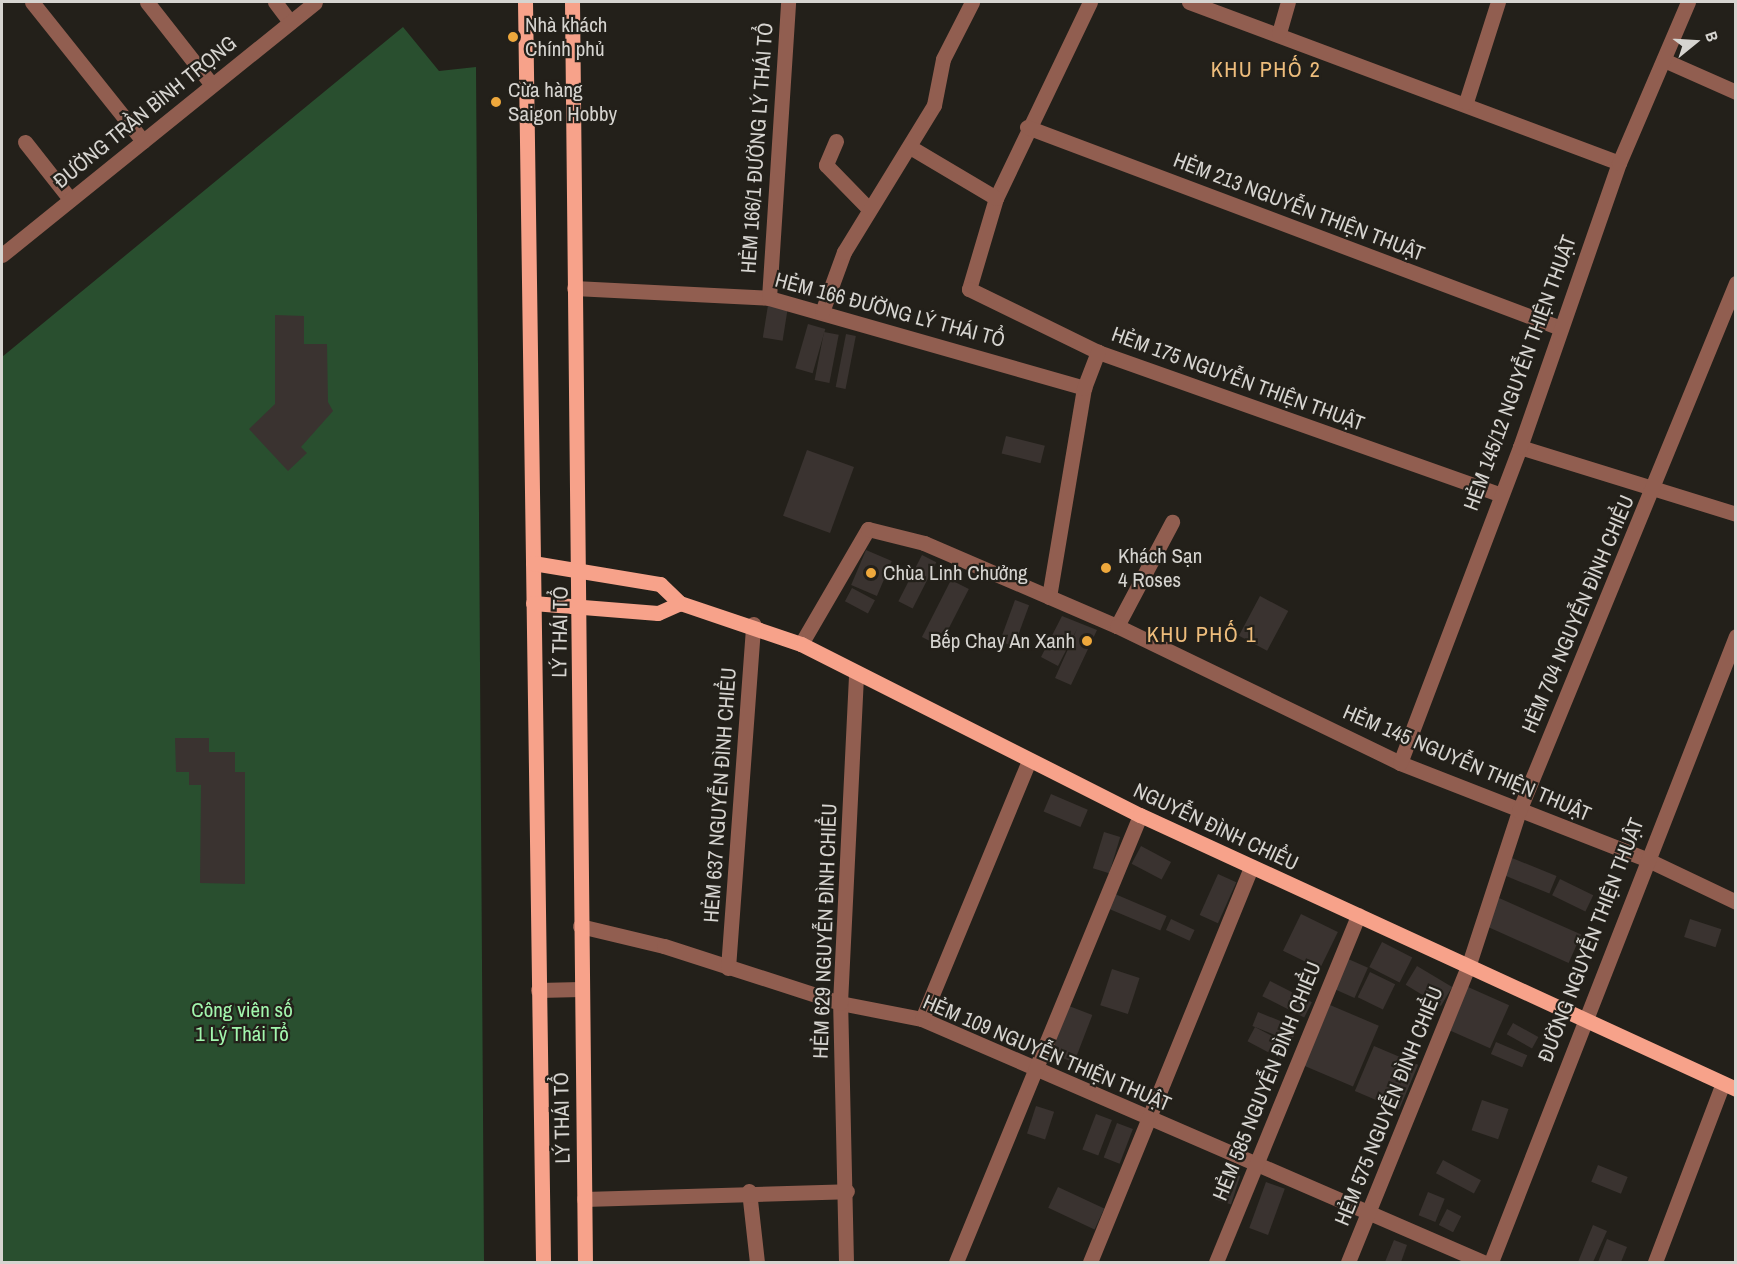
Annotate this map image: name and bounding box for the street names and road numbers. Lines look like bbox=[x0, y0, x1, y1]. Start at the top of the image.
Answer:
street label: HẺM 166/1 ĐƯỜNG LÝ THÁI TỔ bbox=[736, 21, 778, 275]
street label: ĐƯỜNG TRẦN BÌNH TRỌNG bbox=[48, 30, 242, 194]
street label: HẺM 213 NGUYỄN THIỆN THUẬT bbox=[1170, 147, 1428, 267]
street label: HẺM 145/12 NGUYỄN THIỆN THUẬT bbox=[1458, 232, 1582, 514]
street label: HẺM 166 ĐƯỜNG LÝ THÁI TỔ bbox=[772, 267, 1008, 353]
street label: HẺM 175 NGUYỄN THIỆN THUẬT bbox=[1108, 321, 1368, 437]
street label: HẺM 704 NGUYỄN ĐÌNH CHIỂU bbox=[1516, 491, 1640, 737]
street label: LÝ THÁI TỔ bbox=[547, 586, 573, 678]
street label: HẺM 637 NGUYỄN ÐÌNH CHIỂU bbox=[699, 667, 741, 923]
street label: HẺM 145 NGUYỄN THIỆN THUẬT bbox=[1339, 699, 1595, 827]
street label: NGUYỄN ĐÌNH CHIỂU bbox=[1130, 778, 1302, 876]
street label: HẺM 629 NGUYỄN ÐÌNH CHIỂU bbox=[808, 803, 842, 1059]
street label: ĐƯỜNG NGUYỄN THIỆN THUẬT bbox=[1533, 814, 1649, 1066]
street label: HẺM 585 NGUYỄN ÐÌNH CHIỂU bbox=[1207, 958, 1327, 1204]
street label: HẺM 575 NGUYỄN ÐÌNH CHIỂU bbox=[1329, 983, 1449, 1229]
street label: HẺM 109 NGUYỄN THIỆN THUẬT bbox=[919, 989, 1175, 1117]
street label: LÝ THÁI TỔ bbox=[549, 1072, 575, 1164]

